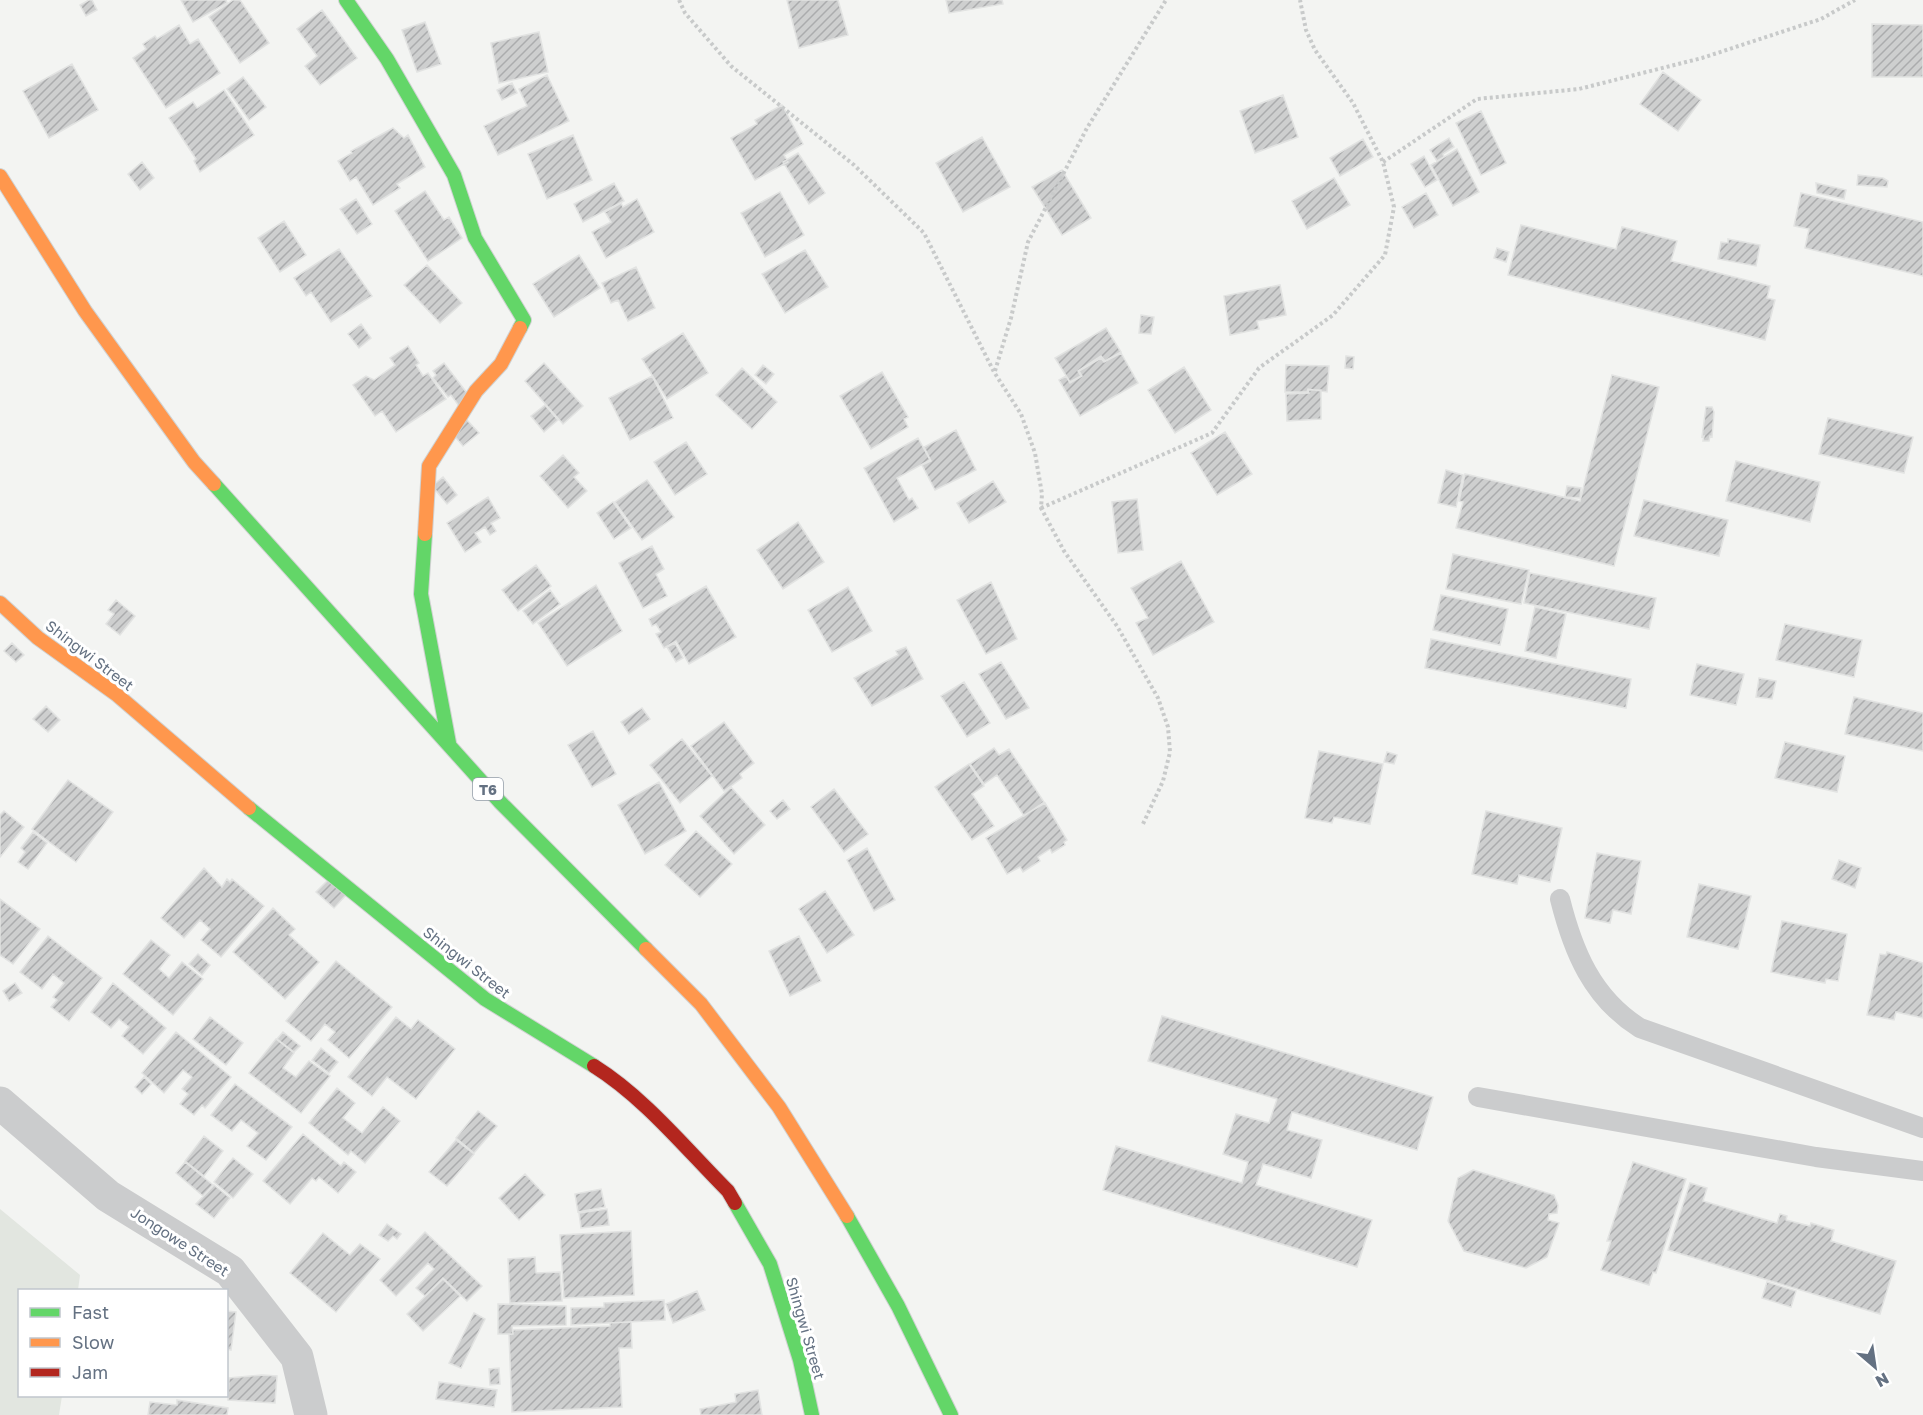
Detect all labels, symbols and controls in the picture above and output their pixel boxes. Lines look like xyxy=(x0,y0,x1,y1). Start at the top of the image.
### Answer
street label: Shingwi Street xyxy=(42,616,138,694)
road number: T6 xyxy=(473,778,503,800)
street label: Shingwi Street xyxy=(420,922,514,1002)
street label: Jongowe Street xyxy=(128,1203,232,1279)
street label: Shingwi Street xyxy=(783,1275,829,1381)
legend xyxy=(18,1289,228,1397)
text: Fast xyxy=(72,1301,109,1323)
text: Slow xyxy=(72,1331,115,1353)
north arrow xyxy=(1845,1337,1905,1397)
text: Jam xyxy=(72,1361,108,1383)
text: N xyxy=(1872,1368,1892,1392)

